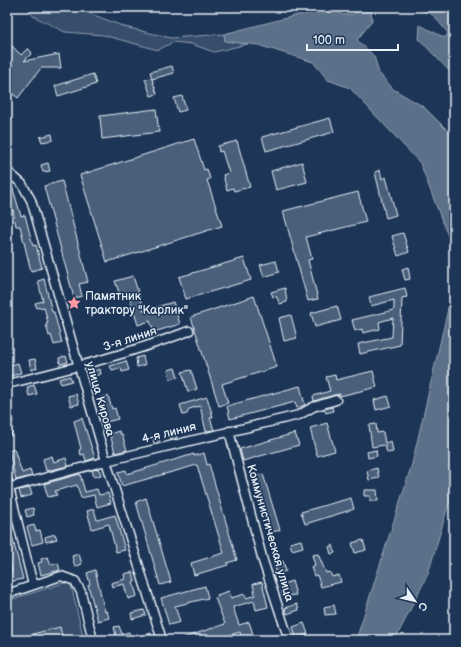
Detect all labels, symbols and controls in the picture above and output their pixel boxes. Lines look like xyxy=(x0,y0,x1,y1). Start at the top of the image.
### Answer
scale bar xyxy=(307,26,398,52)
text: 100 m xyxy=(313,33,345,48)
place label: Памятник трактору "Карлик" xyxy=(85,289,188,318)
place icon: Памятник трактору "Карлик" xyxy=(66,295,82,311)
street label: 3-я линия xyxy=(101,323,159,355)
street label: улица Кирова xyxy=(82,360,118,438)
street label: 4-я линия xyxy=(140,419,198,447)
street label: Коммунистическая улица xyxy=(243,463,297,603)
north arrow xyxy=(395,581,435,621)
text: С xyxy=(415,600,430,614)

